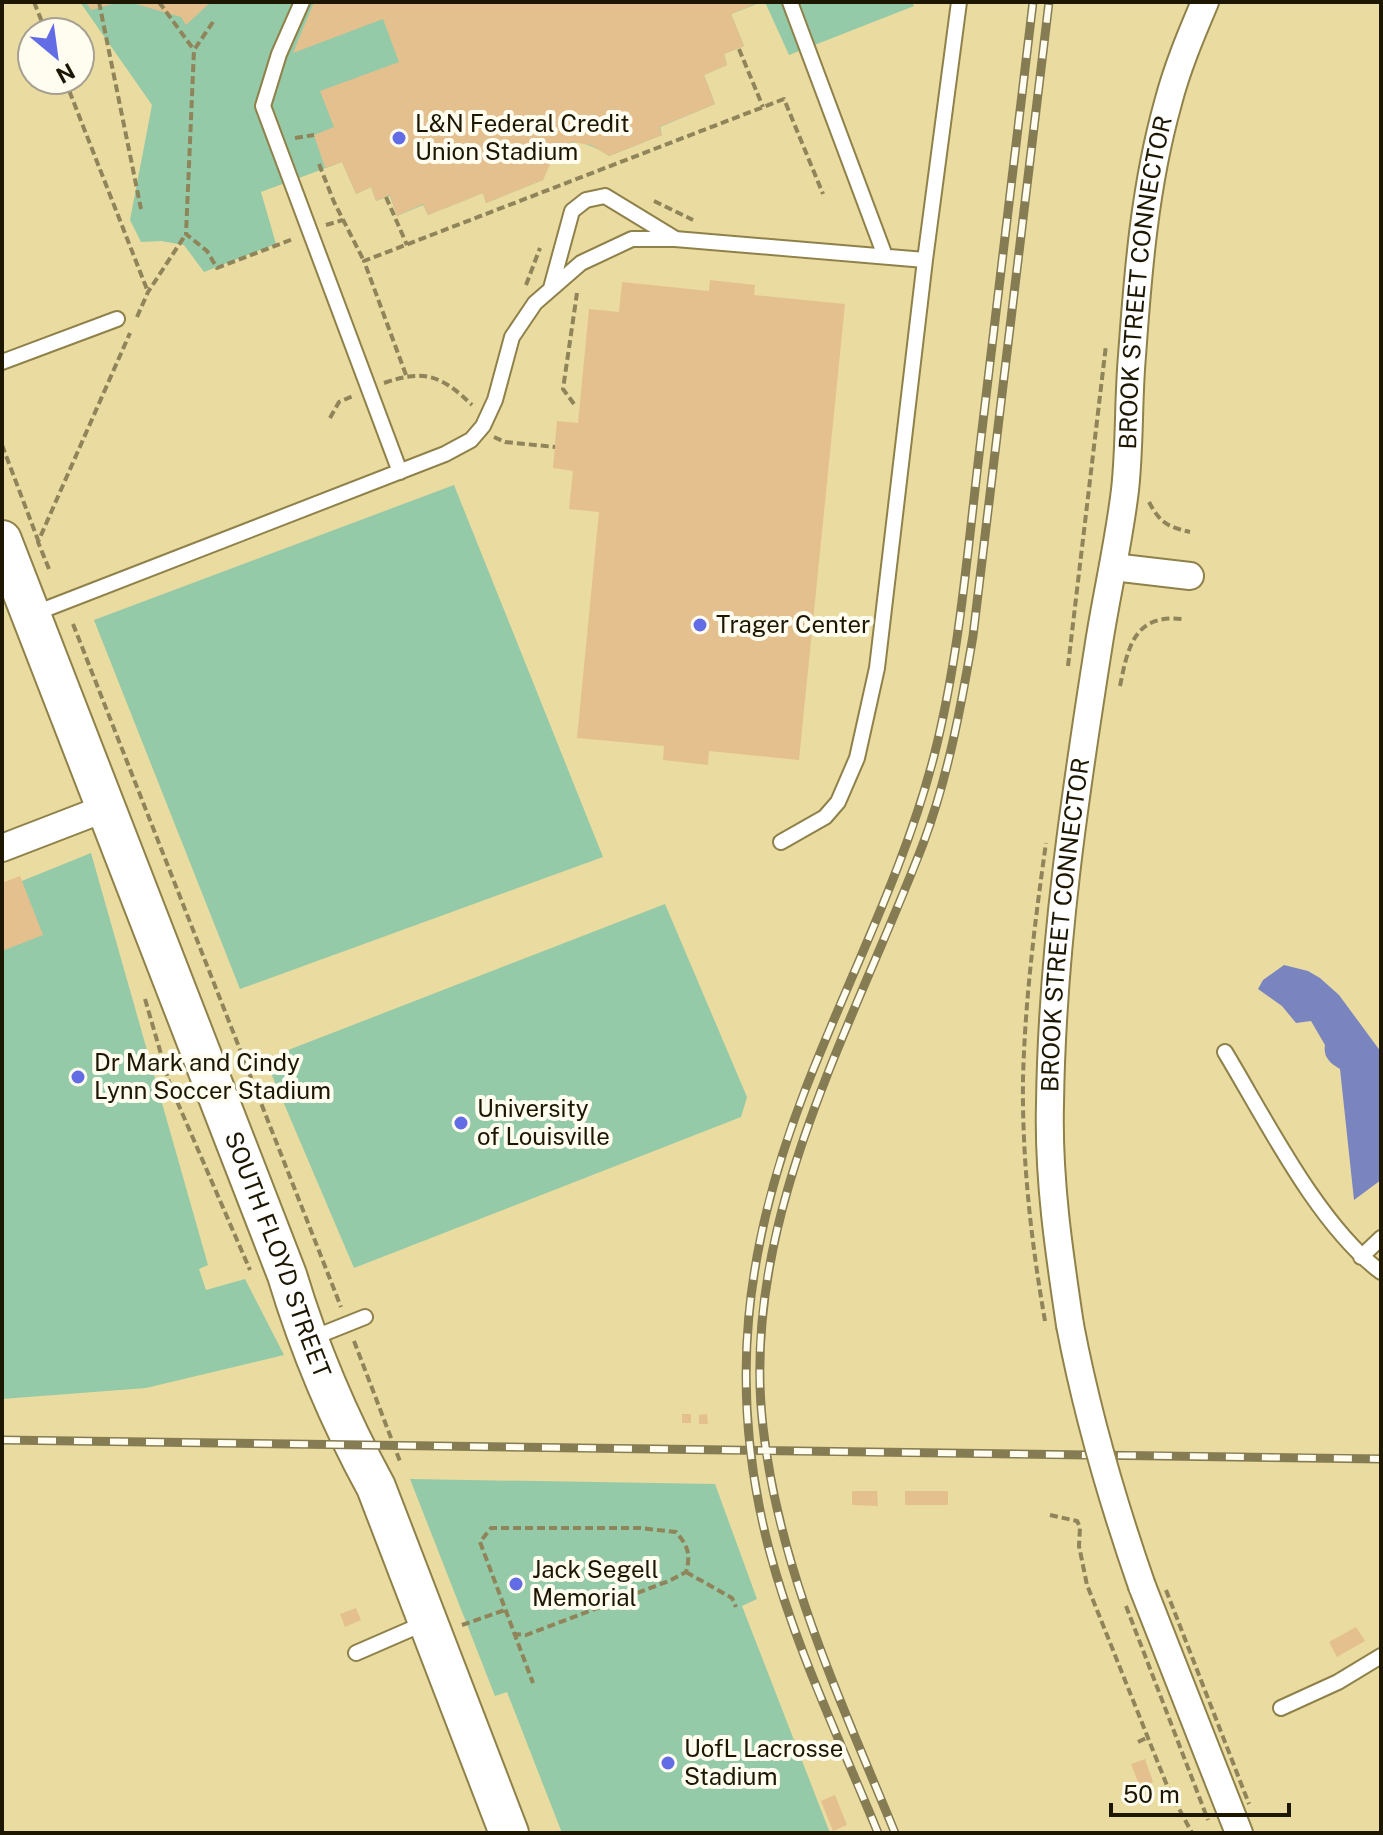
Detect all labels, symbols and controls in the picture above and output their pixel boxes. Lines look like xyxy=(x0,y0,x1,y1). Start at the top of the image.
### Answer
north arrow xyxy=(16,16,96,96)
text: N xyxy=(52,58,80,89)
place label: L&N Federal Credit Union Stadium xyxy=(415,109,630,165)
street label: BROOK STREET CONNECTOR xyxy=(1113,113,1177,450)
marker: L&N Federal Credit Union Stadium xyxy=(390,129,408,147)
place label: Trager Center xyxy=(716,610,870,638)
marker: Trager Center xyxy=(691,616,709,634)
street label: BROOK STREET CONNECTOR xyxy=(1035,756,1094,1092)
place label: Dr Mark and Cindy Lynn Soccer Stadium xyxy=(94,1048,331,1104)
marker: Dr Mark and Cindy Lynn Soccer Stadium xyxy=(69,1068,87,1086)
place label: University of Louisville xyxy=(477,1094,610,1150)
marker: University of Louisville xyxy=(452,1114,470,1132)
street label: SOUTH FLOYD STREET xyxy=(220,1127,337,1382)
place label: Jack Segell Memorial xyxy=(532,1555,659,1611)
marker: Jack Segell Memorial xyxy=(507,1575,525,1593)
place label: UofL Lacrosse Stadium xyxy=(684,1734,843,1790)
marker: UofL Lacrosse Stadium xyxy=(659,1754,677,1772)
scale bar xyxy=(1111,1767,1289,1817)
text: 50 m xyxy=(1123,1780,1180,1808)

